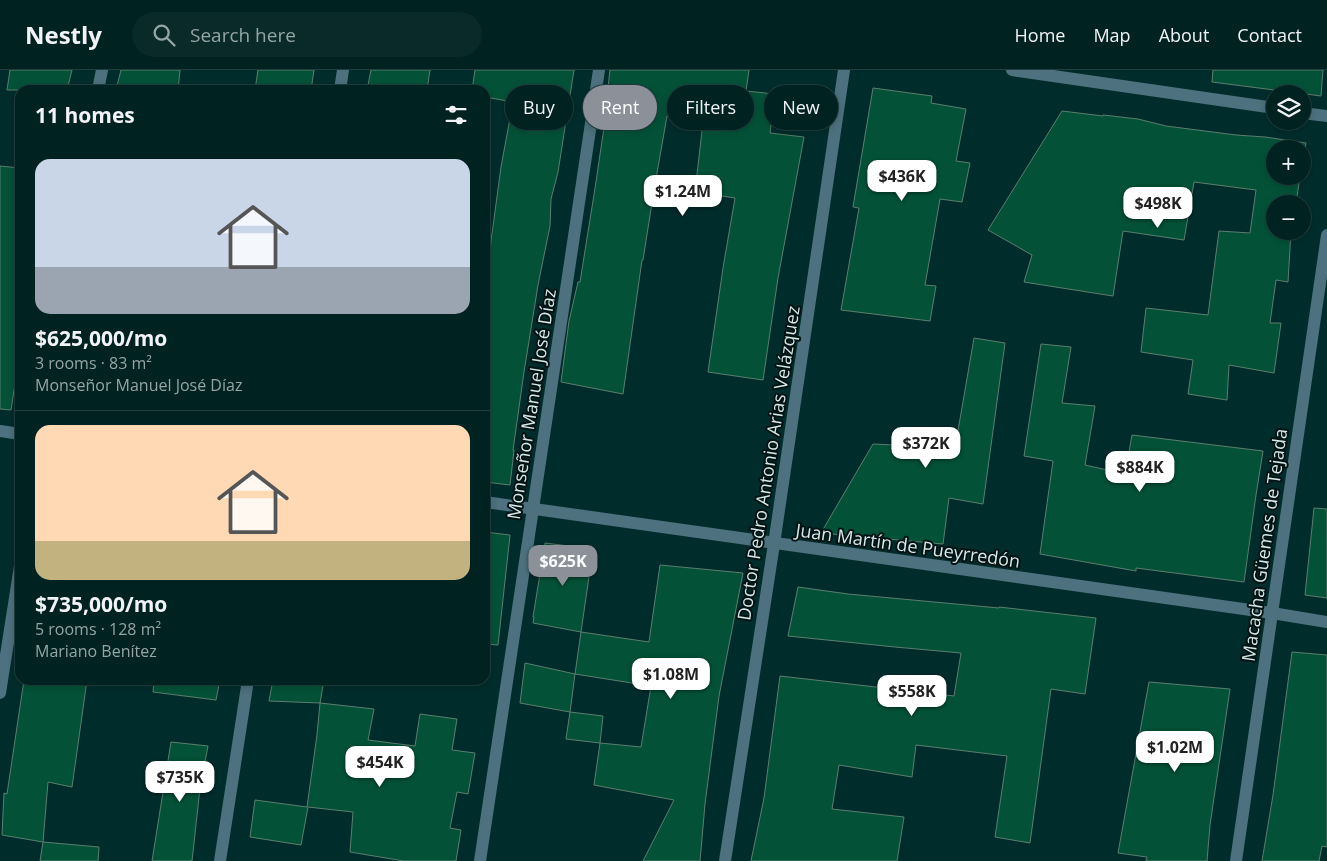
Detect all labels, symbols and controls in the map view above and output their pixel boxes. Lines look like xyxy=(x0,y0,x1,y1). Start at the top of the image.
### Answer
search box xyxy=(132,12,482,57)
text: Nestly xyxy=(25,18,102,51)
icon: search xyxy=(150,21,178,49)
text: Search here xyxy=(190,22,296,48)
text: Home xyxy=(1015,23,1065,47)
text: Map xyxy=(1093,23,1131,47)
text: About xyxy=(1159,23,1209,47)
text: Contact xyxy=(1237,23,1302,47)
chip: Buy xyxy=(505,85,573,130)
chip: Rent xyxy=(583,85,657,130)
chip: Filters xyxy=(667,85,754,130)
chip: New xyxy=(764,85,838,130)
map controls xyxy=(1266,85,1311,240)
button: layers xyxy=(1266,85,1311,130)
text: 11 homes xyxy=(35,101,135,129)
icon: filters xyxy=(442,101,470,129)
button: + xyxy=(1266,140,1311,185)
pin: $436K xyxy=(867,160,937,202)
text: $436K xyxy=(878,165,926,187)
pin: $1.24M xyxy=(642,174,724,217)
text: $1.24M xyxy=(655,180,711,202)
pin: $498K xyxy=(1123,186,1193,229)
icon: home xyxy=(208,192,298,282)
text: $498K xyxy=(1134,192,1182,214)
button: − xyxy=(1266,195,1311,240)
street label: Monseñor Manuel José Díaz xyxy=(501,287,561,521)
street label: Doctor Pedro Antonio Arias Velázquez xyxy=(731,304,805,622)
text: $625,000/mo xyxy=(35,324,167,352)
text: 3 rooms · 83 m² xyxy=(35,352,152,374)
text: Monseñor Manuel José Díaz xyxy=(35,374,242,396)
pin: $372K xyxy=(891,426,961,469)
street label: Macacha Güemes de Tejada xyxy=(1236,427,1292,663)
text: $372K xyxy=(902,432,950,454)
pin: $884K xyxy=(1105,450,1175,493)
text: $884K xyxy=(1116,456,1164,478)
icon: home xyxy=(208,457,298,547)
street label: Juan Martín de Pueyrredón xyxy=(792,517,1022,573)
pin: $625K xyxy=(528,544,598,587)
text: $625K xyxy=(539,550,587,572)
text: $735,000/mo xyxy=(35,590,167,618)
text: 5 rooms · 128 m² xyxy=(35,618,161,640)
text: Mariano Benítez xyxy=(35,640,157,662)
pin: $1.08M xyxy=(630,658,712,700)
text: $1.08M xyxy=(643,663,699,685)
pin: $558K xyxy=(877,674,947,717)
text: $558K xyxy=(888,680,936,702)
pin: $1.02M xyxy=(1134,730,1216,773)
text: $1.02M xyxy=(1147,736,1203,758)
pin: $454K xyxy=(345,746,415,788)
text: $454K xyxy=(356,751,404,773)
pin: $735K xyxy=(145,760,215,803)
text: $735K xyxy=(156,766,204,788)

